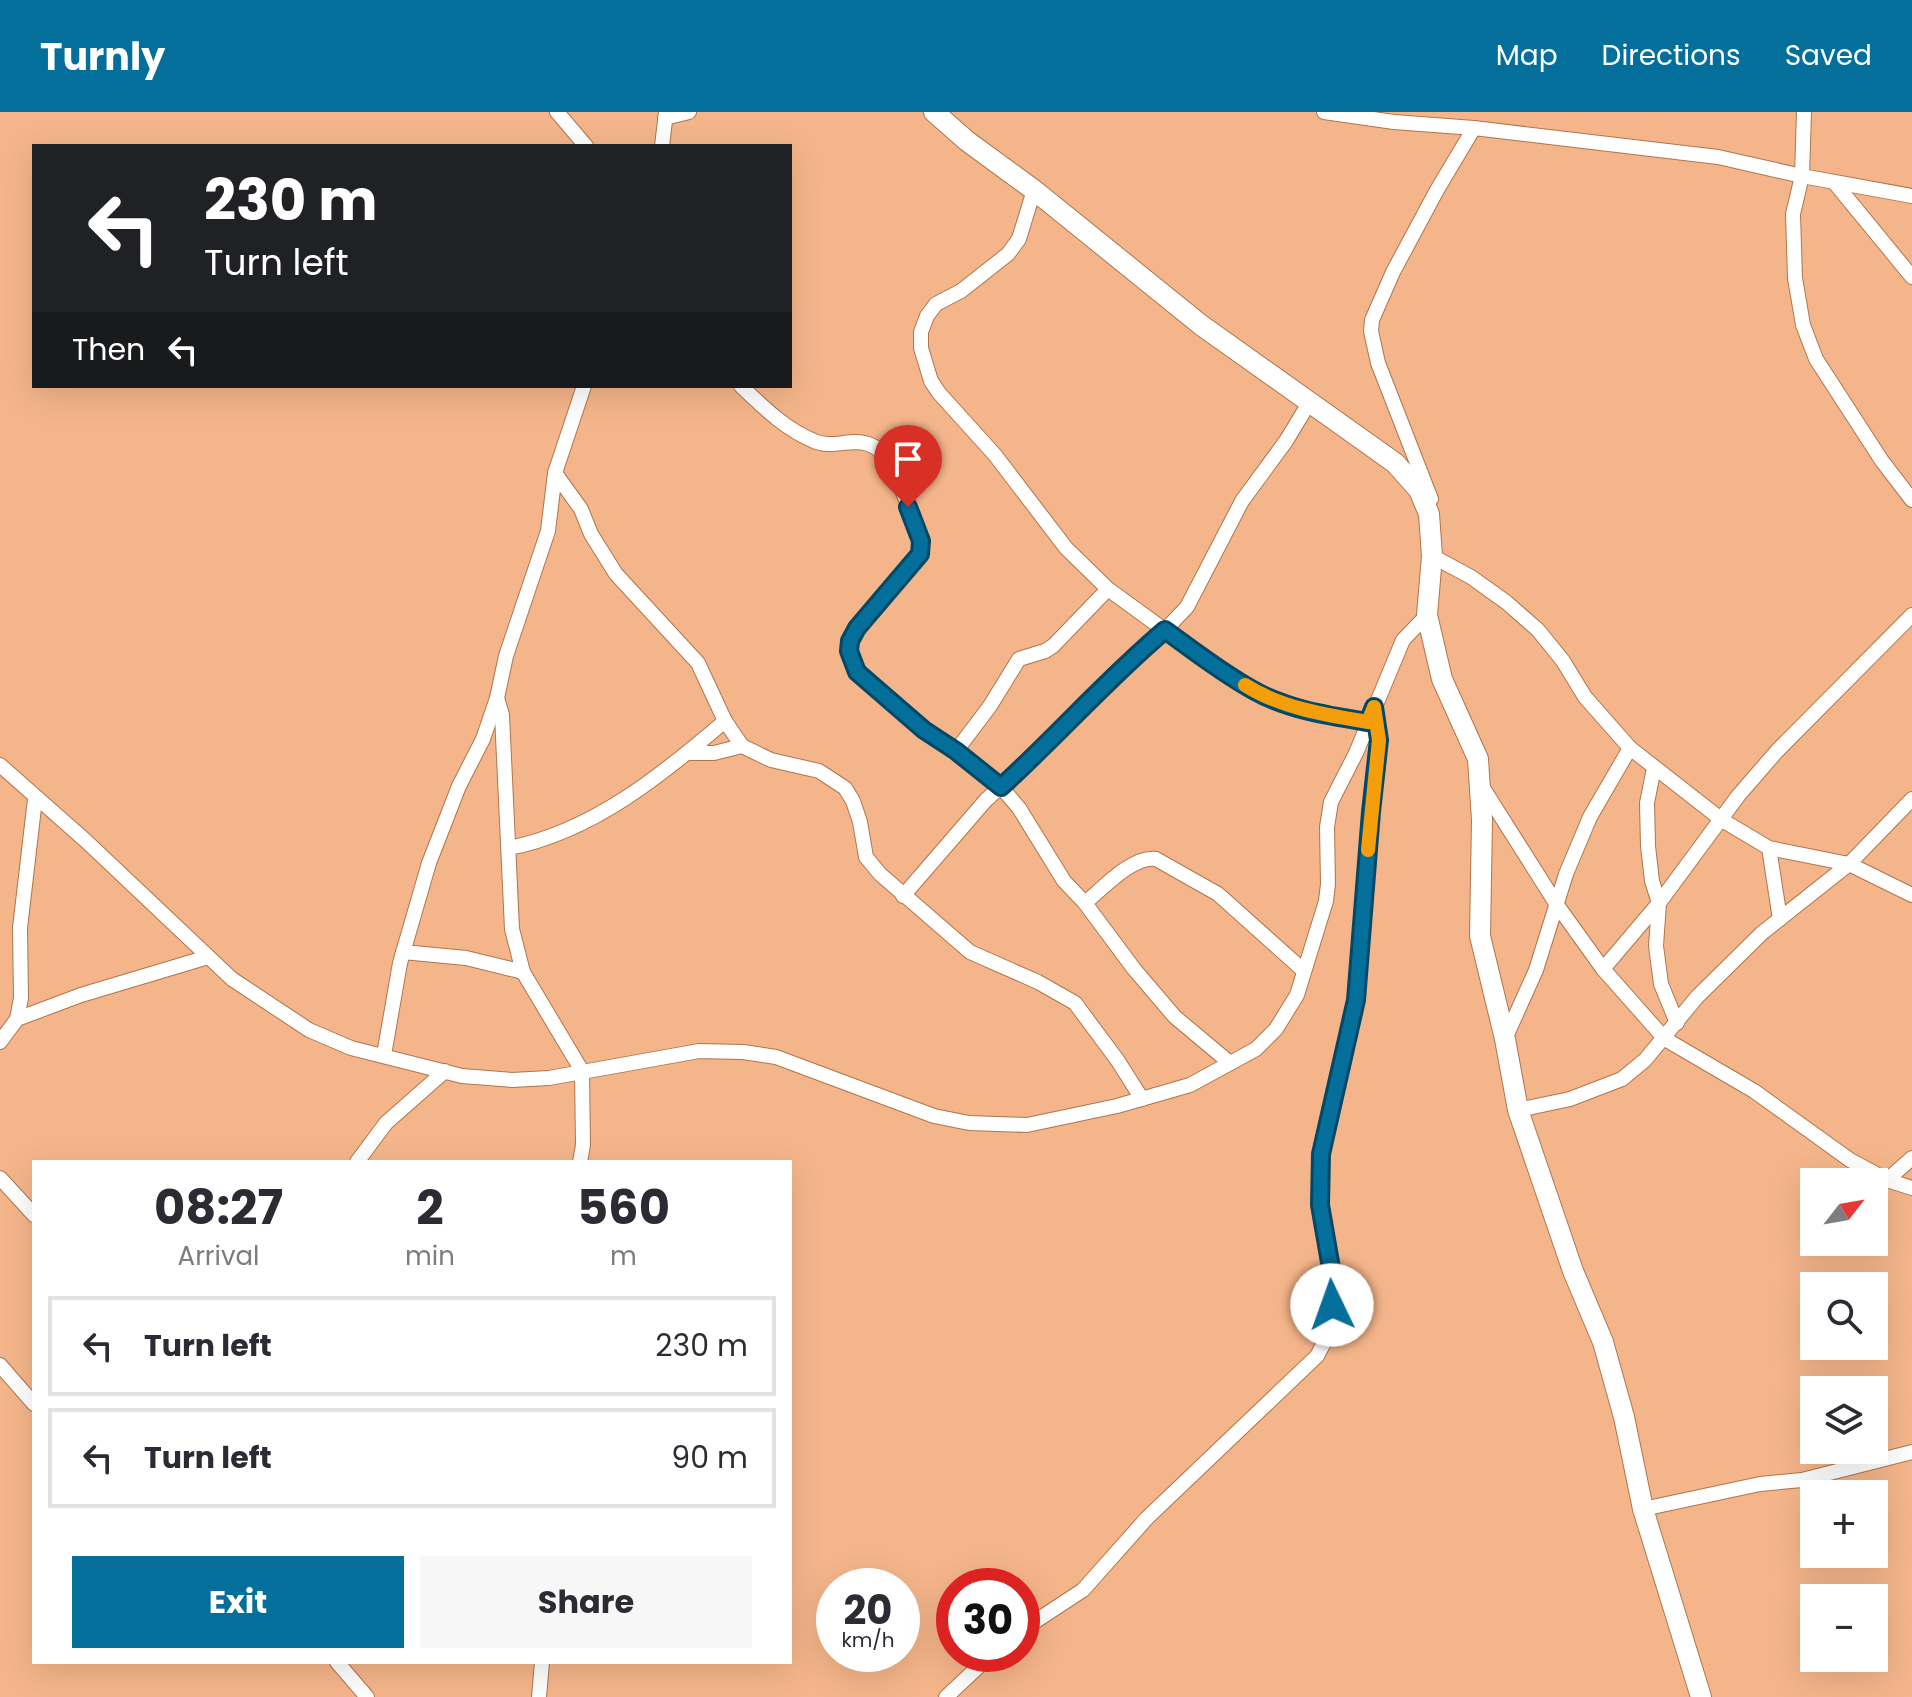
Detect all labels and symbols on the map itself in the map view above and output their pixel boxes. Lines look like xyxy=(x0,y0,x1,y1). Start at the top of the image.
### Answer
pin xyxy=(874,425,942,507)
north arrow xyxy=(1800,1168,1888,1256)
position arrow xyxy=(1290,1263,1374,1347)
speed limit sign: 30 xyxy=(936,1568,1040,1672)

